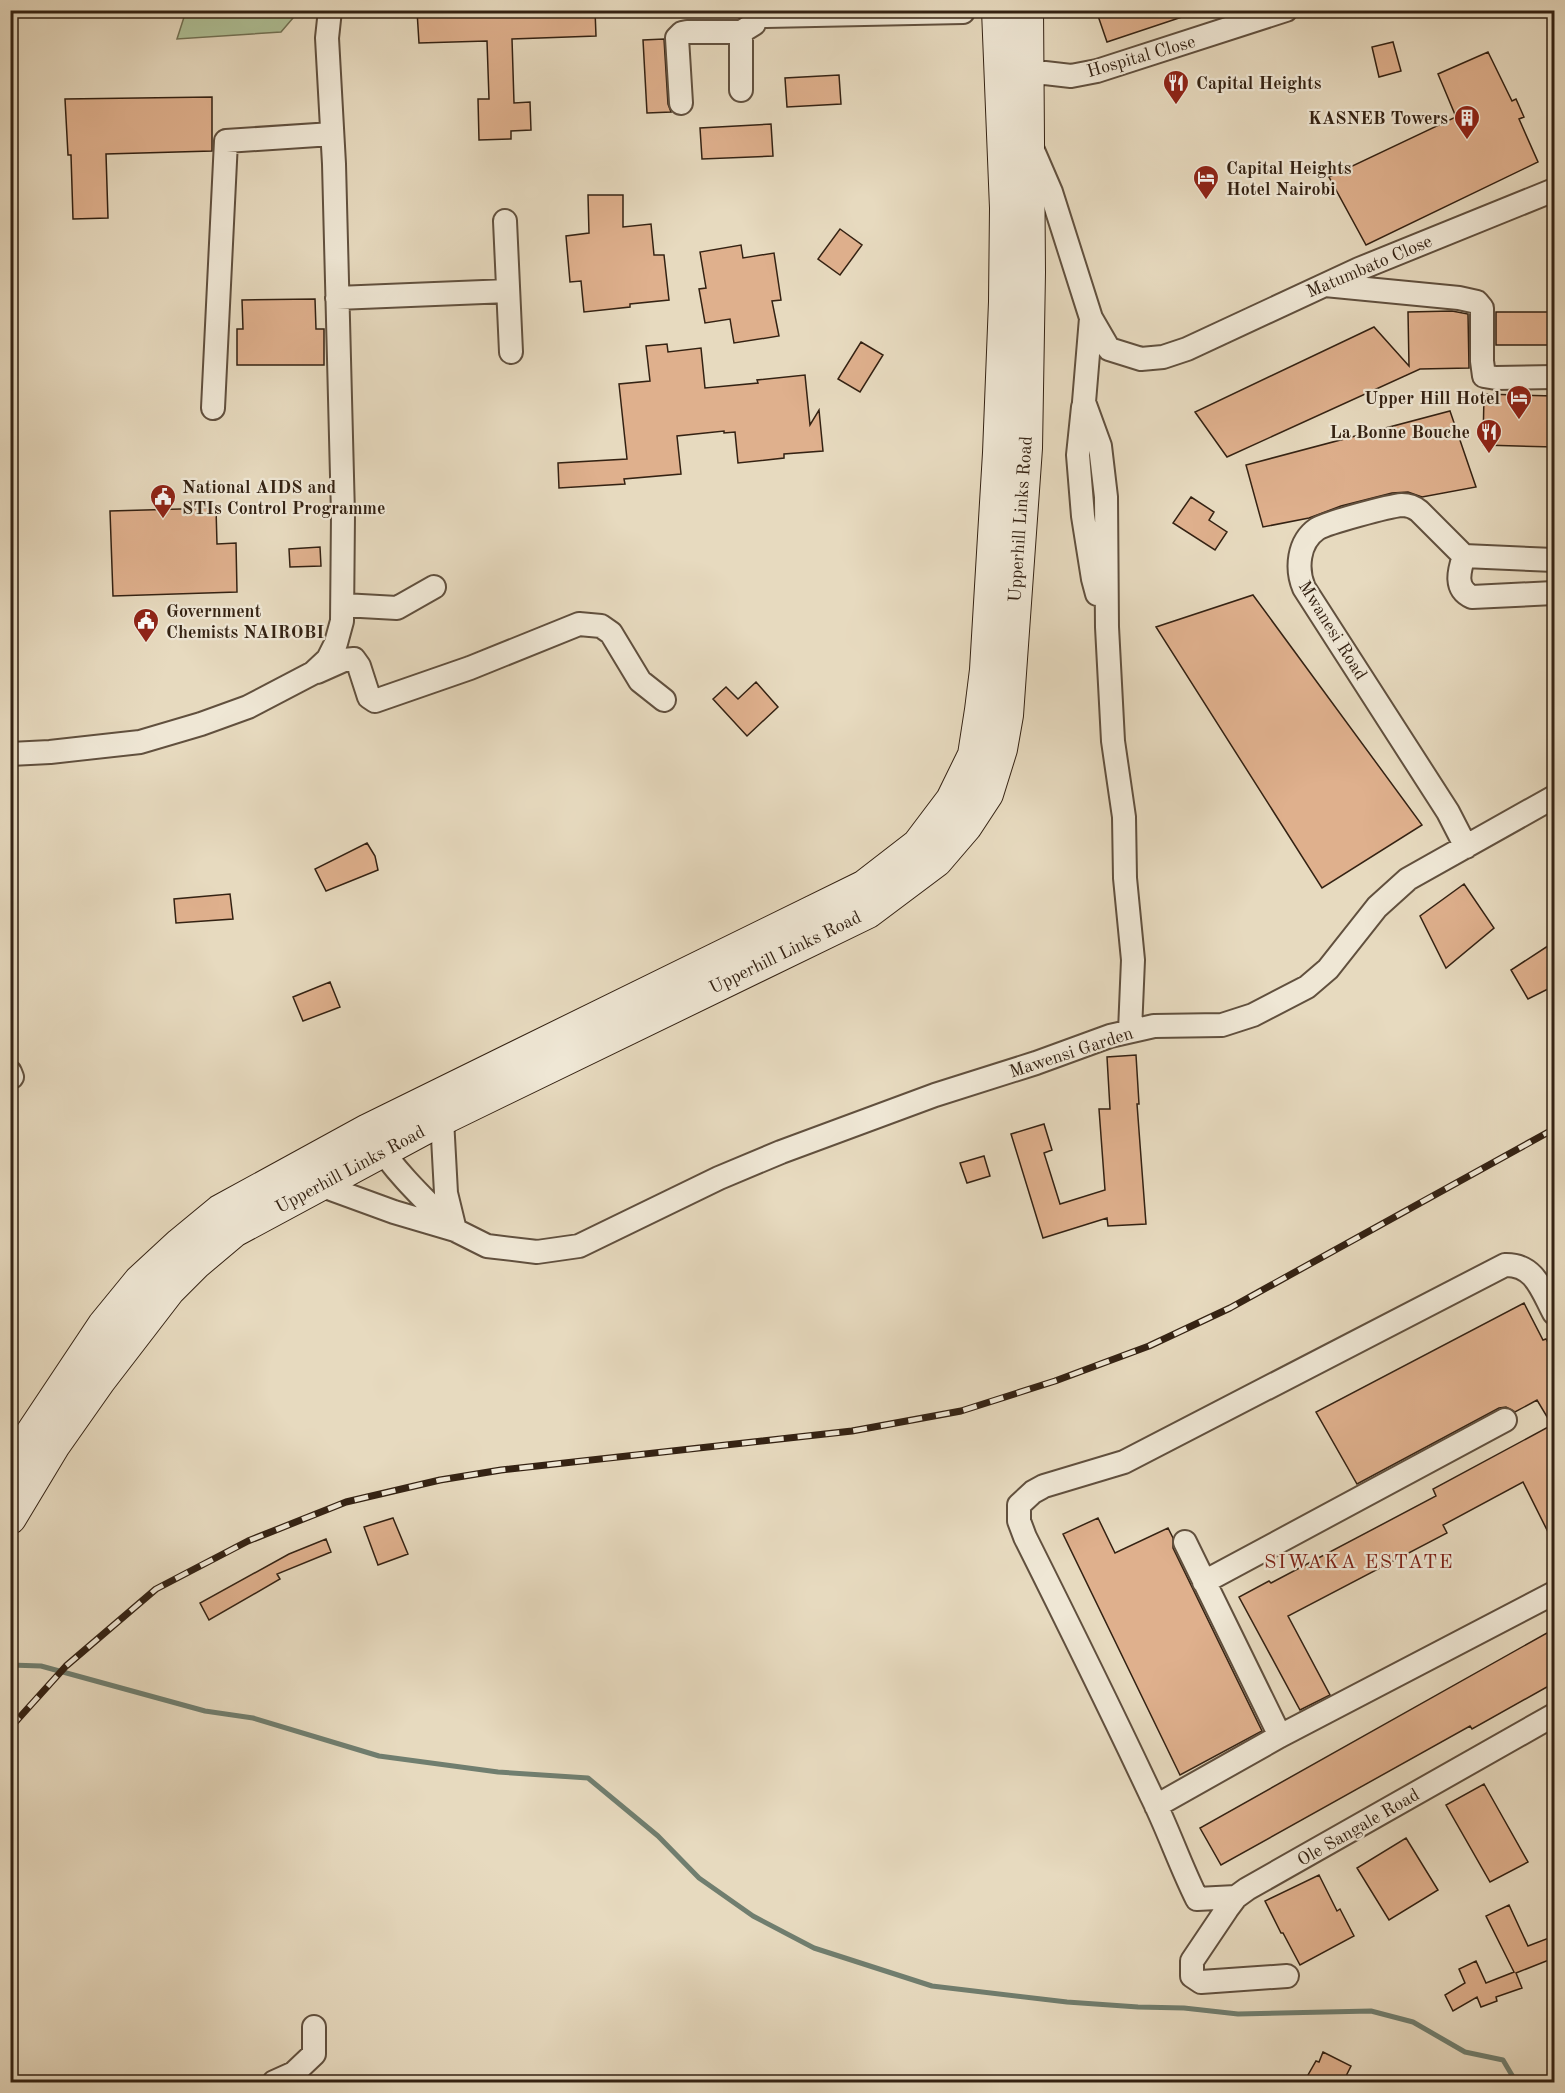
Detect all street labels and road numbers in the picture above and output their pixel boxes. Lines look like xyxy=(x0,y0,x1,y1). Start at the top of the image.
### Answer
street label: Hospital Close xyxy=(1085,33,1198,81)
street label: Matumbato Close xyxy=(1304,232,1435,301)
street label: Upperhill Links Road xyxy=(1006,435,1036,603)
street label: Mwanesi Road xyxy=(1295,578,1370,683)
street label: Upperhill Links Road xyxy=(707,908,864,998)
street label: Mawensi Garden xyxy=(1007,1024,1136,1081)
street label: Upperhill Links Road xyxy=(273,1123,428,1217)
street label: Ole Sangale Road xyxy=(1294,1786,1423,1870)

